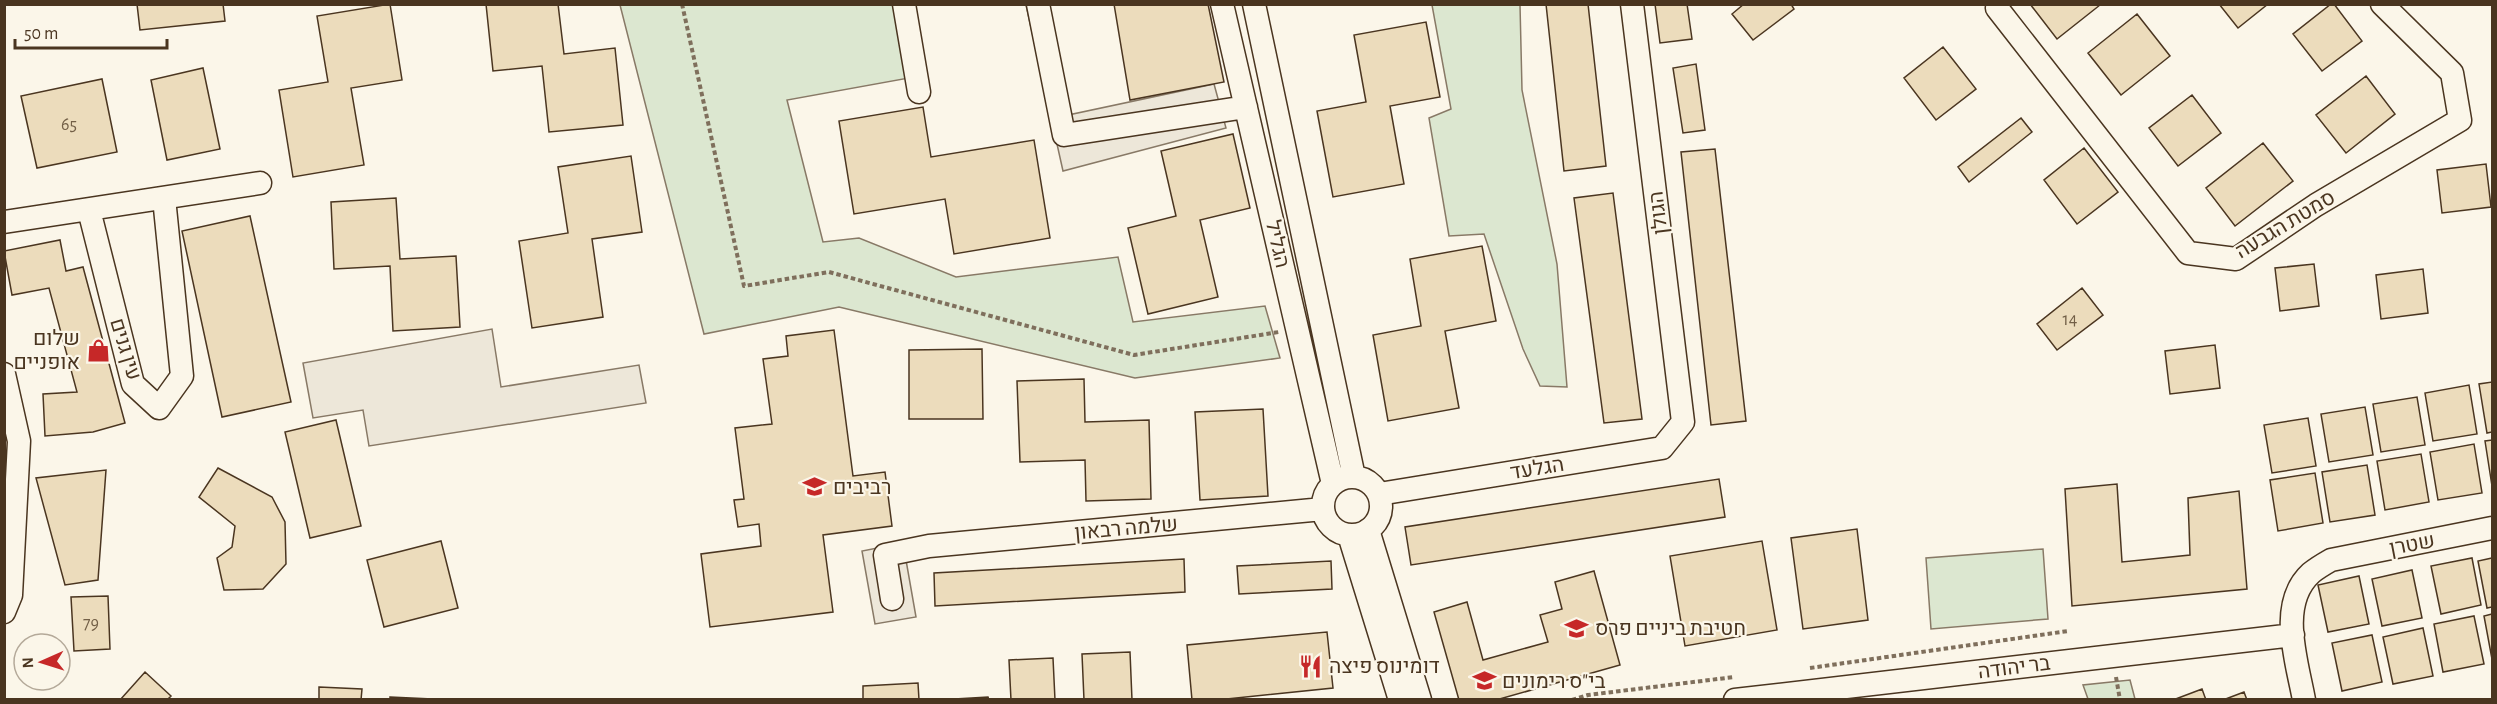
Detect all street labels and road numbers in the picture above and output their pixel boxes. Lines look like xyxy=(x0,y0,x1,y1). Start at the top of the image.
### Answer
street label: סמטת הגבעה xyxy=(2232,187,2339,262)
street label: הגולן xyxy=(1645,190,1672,236)
street label: הגליל xyxy=(1262,218,1293,270)
street label: עין גנים xyxy=(106,316,145,383)
street label: הגלעד xyxy=(1509,454,1566,483)
street label: שלמה רבאון xyxy=(1073,514,1179,543)
street label: שטרן xyxy=(2388,530,2437,559)
street label: בר יהודה xyxy=(1977,653,2052,682)

